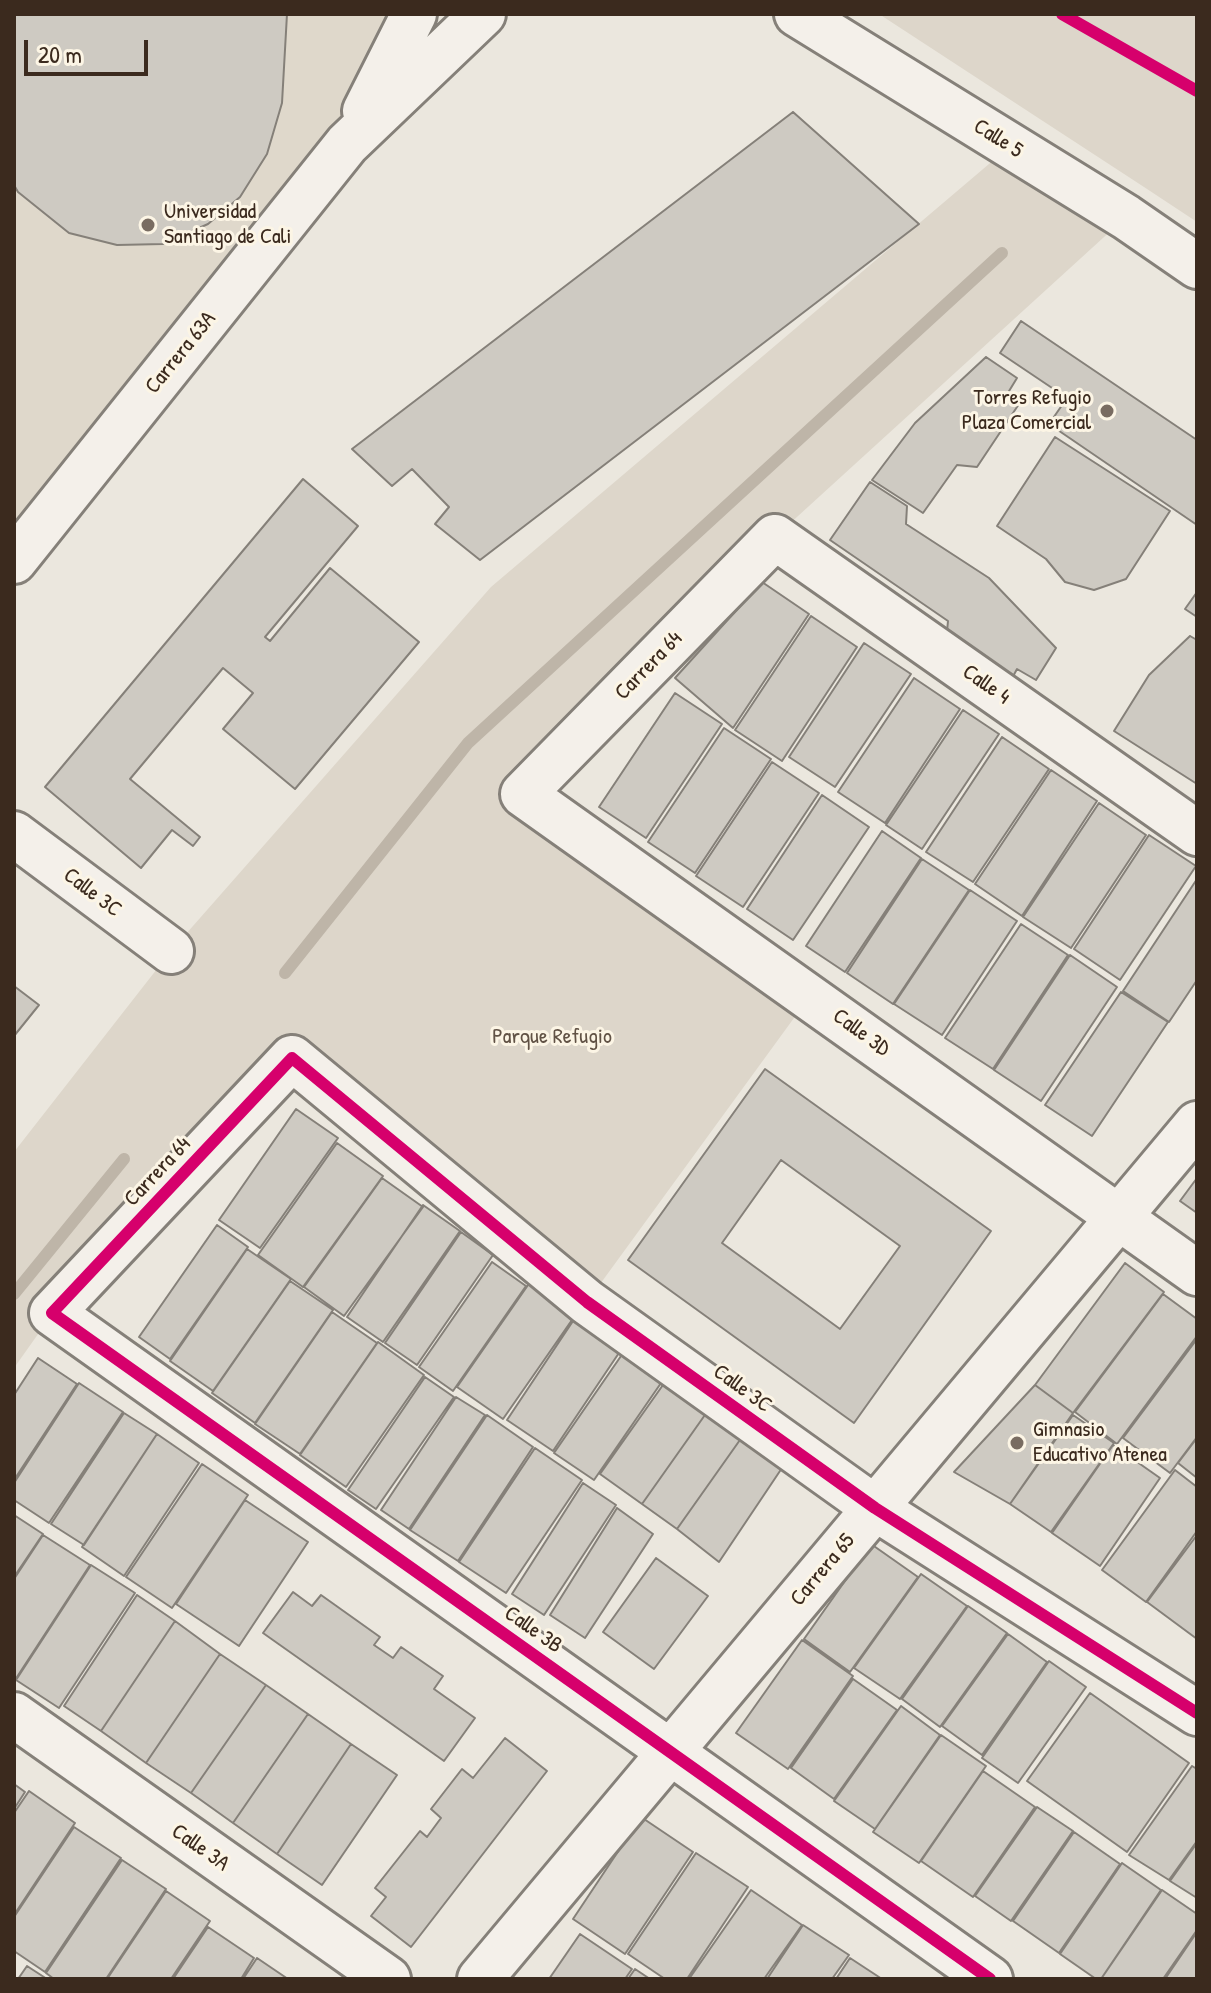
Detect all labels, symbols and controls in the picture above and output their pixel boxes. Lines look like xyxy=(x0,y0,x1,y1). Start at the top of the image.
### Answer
scale bar xyxy=(28,24,152,74)
text: 20 m xyxy=(38,38,82,70)
street label: Calle 5 xyxy=(968,114,1028,164)
place label: Universidad Santiago de Cali xyxy=(164,199,291,250)
marker: Universidad Santiago de Cali xyxy=(139,216,157,234)
street label: Carrera 63A xyxy=(140,307,222,399)
place label: Torres Refugio Plaza Comercial xyxy=(962,385,1091,436)
marker: Torres Refugio Plaza Comercial xyxy=(1098,402,1116,420)
street label: Carrera 64 xyxy=(610,626,688,706)
street label: Calle 4 xyxy=(957,659,1015,711)
street label: Calle 3C xyxy=(58,863,126,923)
street label: Calle 3D xyxy=(827,1003,895,1063)
park label: Parque Refugio xyxy=(492,1024,612,1050)
street label: Carrera 64 xyxy=(119,1132,197,1212)
street label: Calle 3C xyxy=(708,1359,776,1419)
place label: Gimnasio Educativo Atenea xyxy=(1033,1417,1167,1468)
marker: Gimnasio Educativo Atenea xyxy=(1008,1434,1026,1452)
street label: Carrera 65 xyxy=(785,1528,861,1612)
street label: Calle 3B xyxy=(499,1601,567,1659)
street label: Calle 3A xyxy=(166,1819,234,1877)

